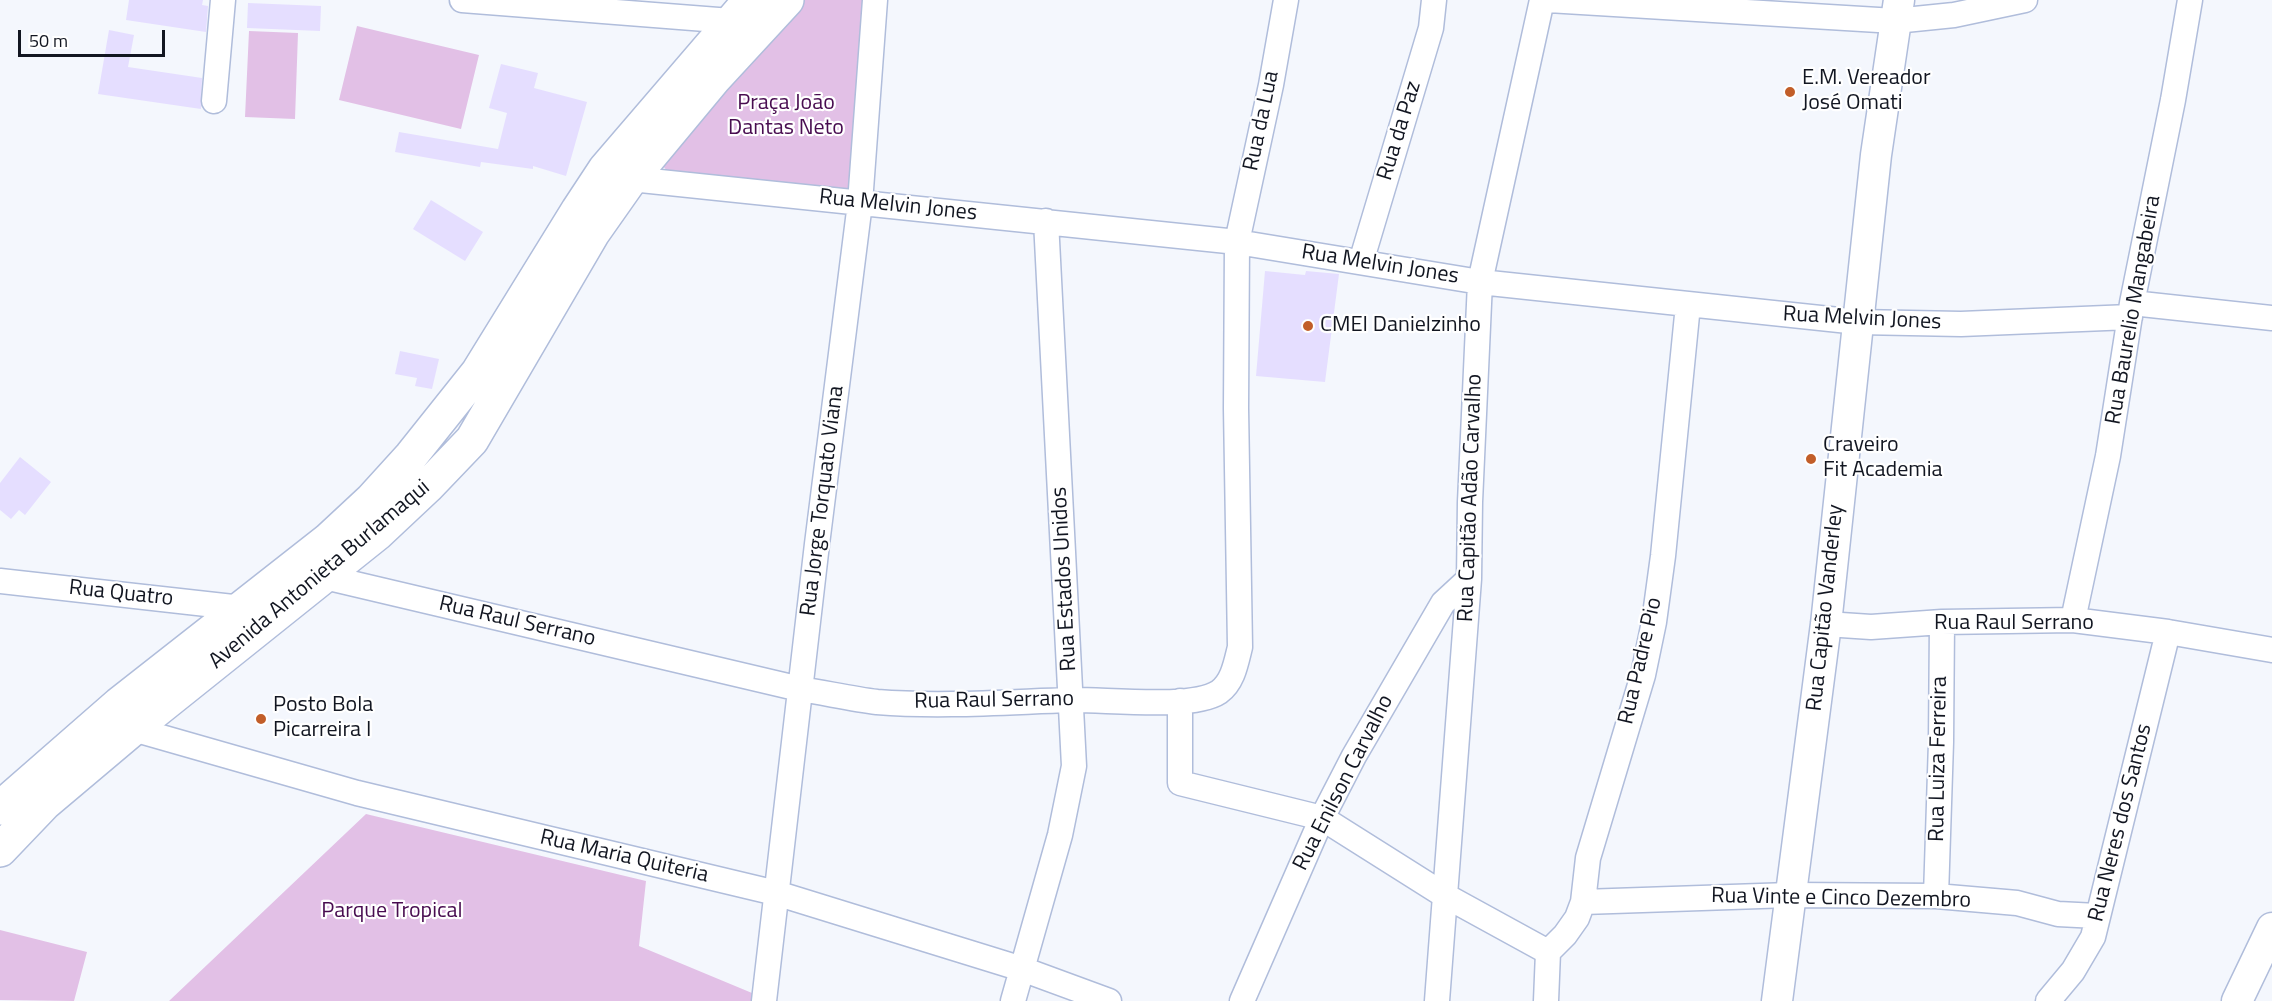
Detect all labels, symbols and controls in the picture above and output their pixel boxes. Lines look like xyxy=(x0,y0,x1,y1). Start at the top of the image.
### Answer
scale bar xyxy=(21,18,168,56)
text: 50 m xyxy=(29,27,68,54)
place label: E.M. Vereador José Omati xyxy=(1802,66,1931,118)
street label: Rua da Lua xyxy=(1239,69,1285,173)
street label: Rua da Paz xyxy=(1372,78,1428,184)
marker: E.M. Vereador José Omati xyxy=(1783,85,1797,99)
park label: Praça João Dantas Neto xyxy=(728,91,844,142)
street label: Rua Melvin Jones xyxy=(818,185,978,227)
street label: Rua Baurelio Mangabeira xyxy=(2101,194,2167,426)
street label: Rua Melvin Jones xyxy=(1300,240,1460,290)
street label: Rua Melvin Jones xyxy=(1782,302,1942,336)
place label: CMEI Danielzinho xyxy=(1320,313,1481,339)
marker: CMEI Danielzinho xyxy=(1301,319,1315,333)
street label: Rua Capitão Adão Carvalho xyxy=(1453,373,1489,623)
street label: Rua Jorge Torquato Viana xyxy=(796,384,850,618)
place label: Craveiro Fit Academia xyxy=(1823,433,1943,484)
marker: Craveiro Fit Academia xyxy=(1804,452,1818,466)
street label: Avenida Antonieta Burlamaqui xyxy=(204,475,436,675)
street label: Rua Estados Unidos xyxy=(1047,486,1083,672)
street label: Rua Capitão Vanderley xyxy=(1802,503,1850,713)
street label: Rua Quatro xyxy=(67,575,175,613)
street label: Rua Raul Serrano xyxy=(436,591,598,653)
street label: Rua Padre Pio xyxy=(1614,595,1668,727)
street label: Rua Raul Serrano xyxy=(1934,611,2094,637)
street label: Rua Luiza Ferreira xyxy=(1924,676,1954,842)
street label: Rua Raul Serrano xyxy=(914,686,1074,716)
street label: Rua Enilson Carvalho xyxy=(1288,691,1400,875)
place label: Posto Bola Picarreira I xyxy=(273,693,373,744)
marker: Posto Bola Picarreira I xyxy=(254,712,268,726)
street label: Rua Neres dos Santos xyxy=(2084,721,2158,925)
street label: Rua Maria Quiteria xyxy=(537,825,711,889)
street label: Rua Vinte e Cinco Dezembro xyxy=(1711,884,1971,914)
park label: Parque Tropical xyxy=(321,899,463,925)

